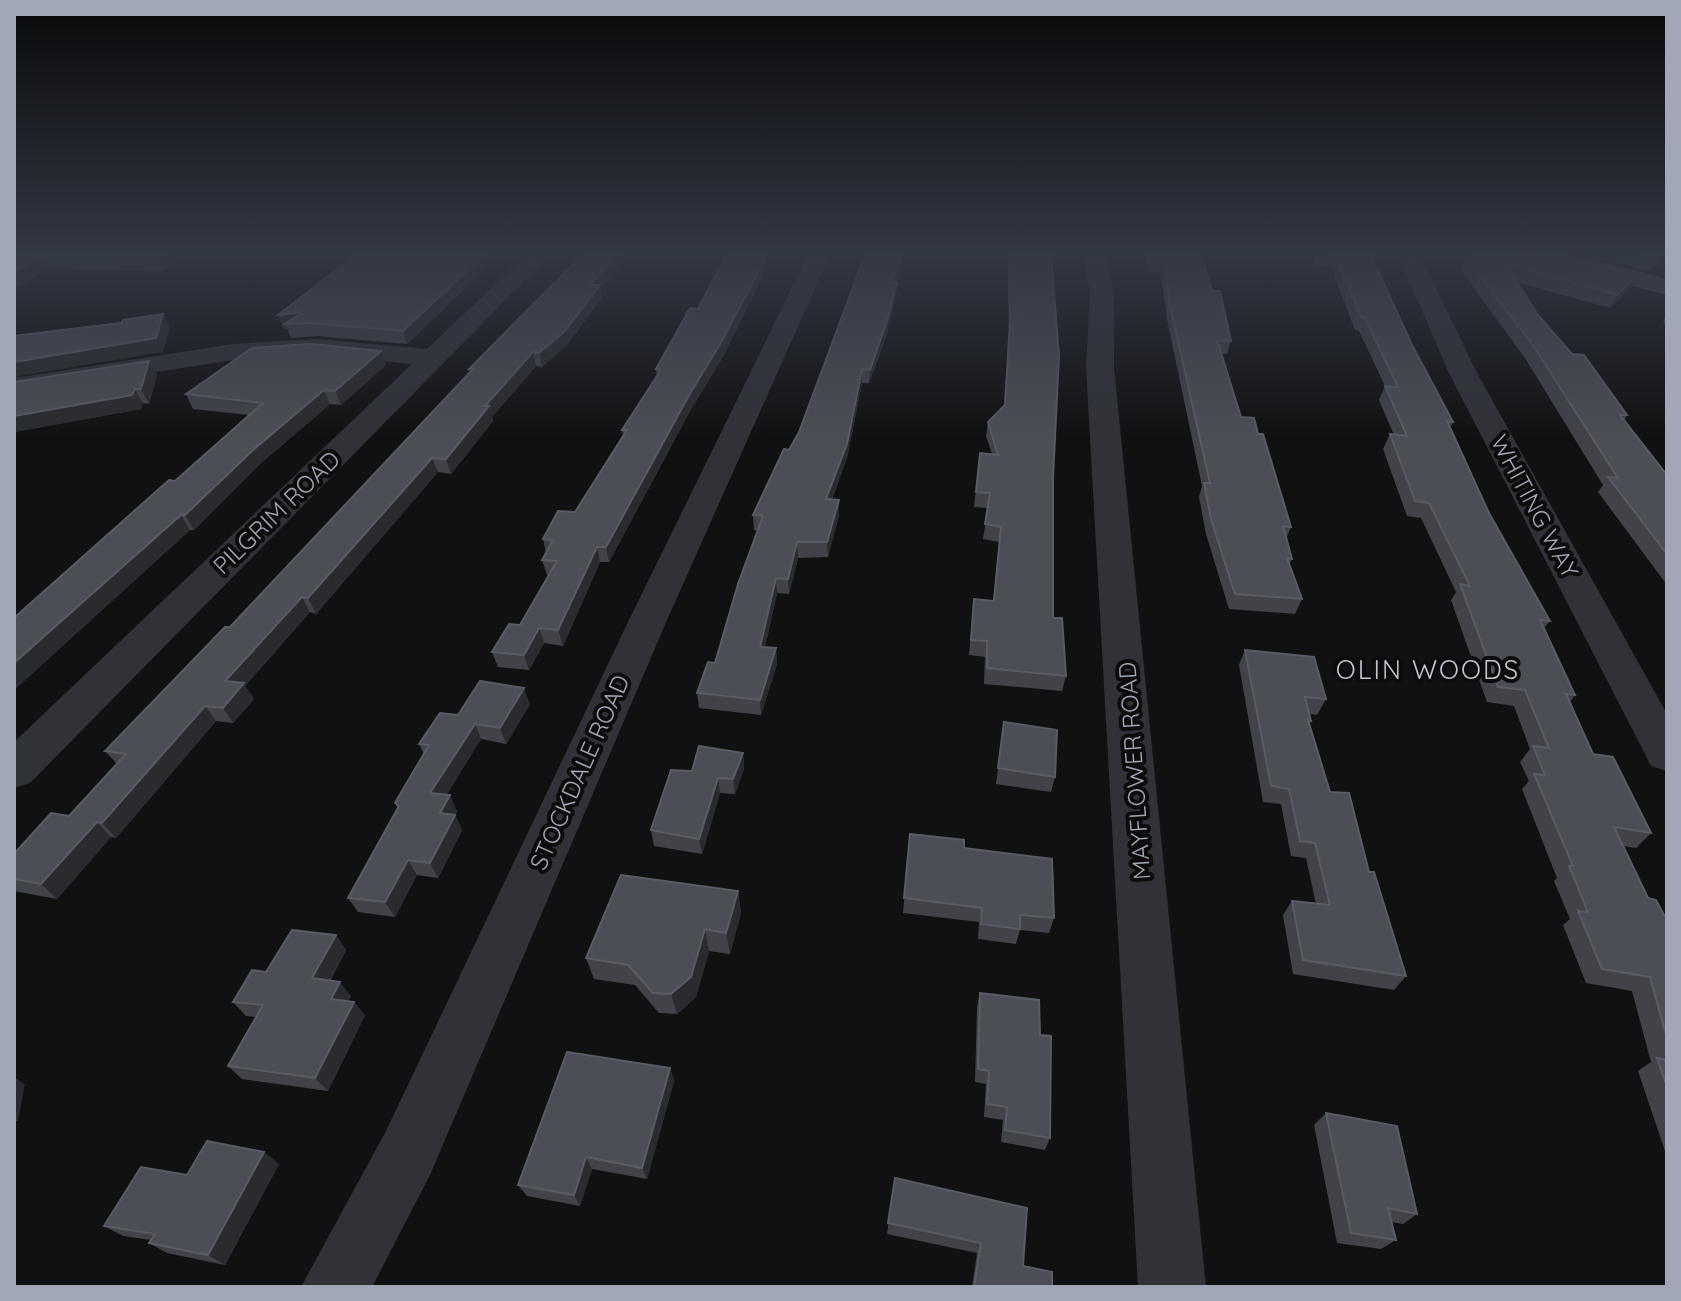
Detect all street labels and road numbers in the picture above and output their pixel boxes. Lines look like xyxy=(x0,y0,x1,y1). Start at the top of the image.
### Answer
street label: WHITING WAY xyxy=(1485,429,1585,583)
street label: PILGRIM ROAD xyxy=(206,444,346,580)
street label: MAYFLOWER ROAD xyxy=(1111,661,1157,881)
street label: STOCKDALE ROAD xyxy=(523,670,635,874)

